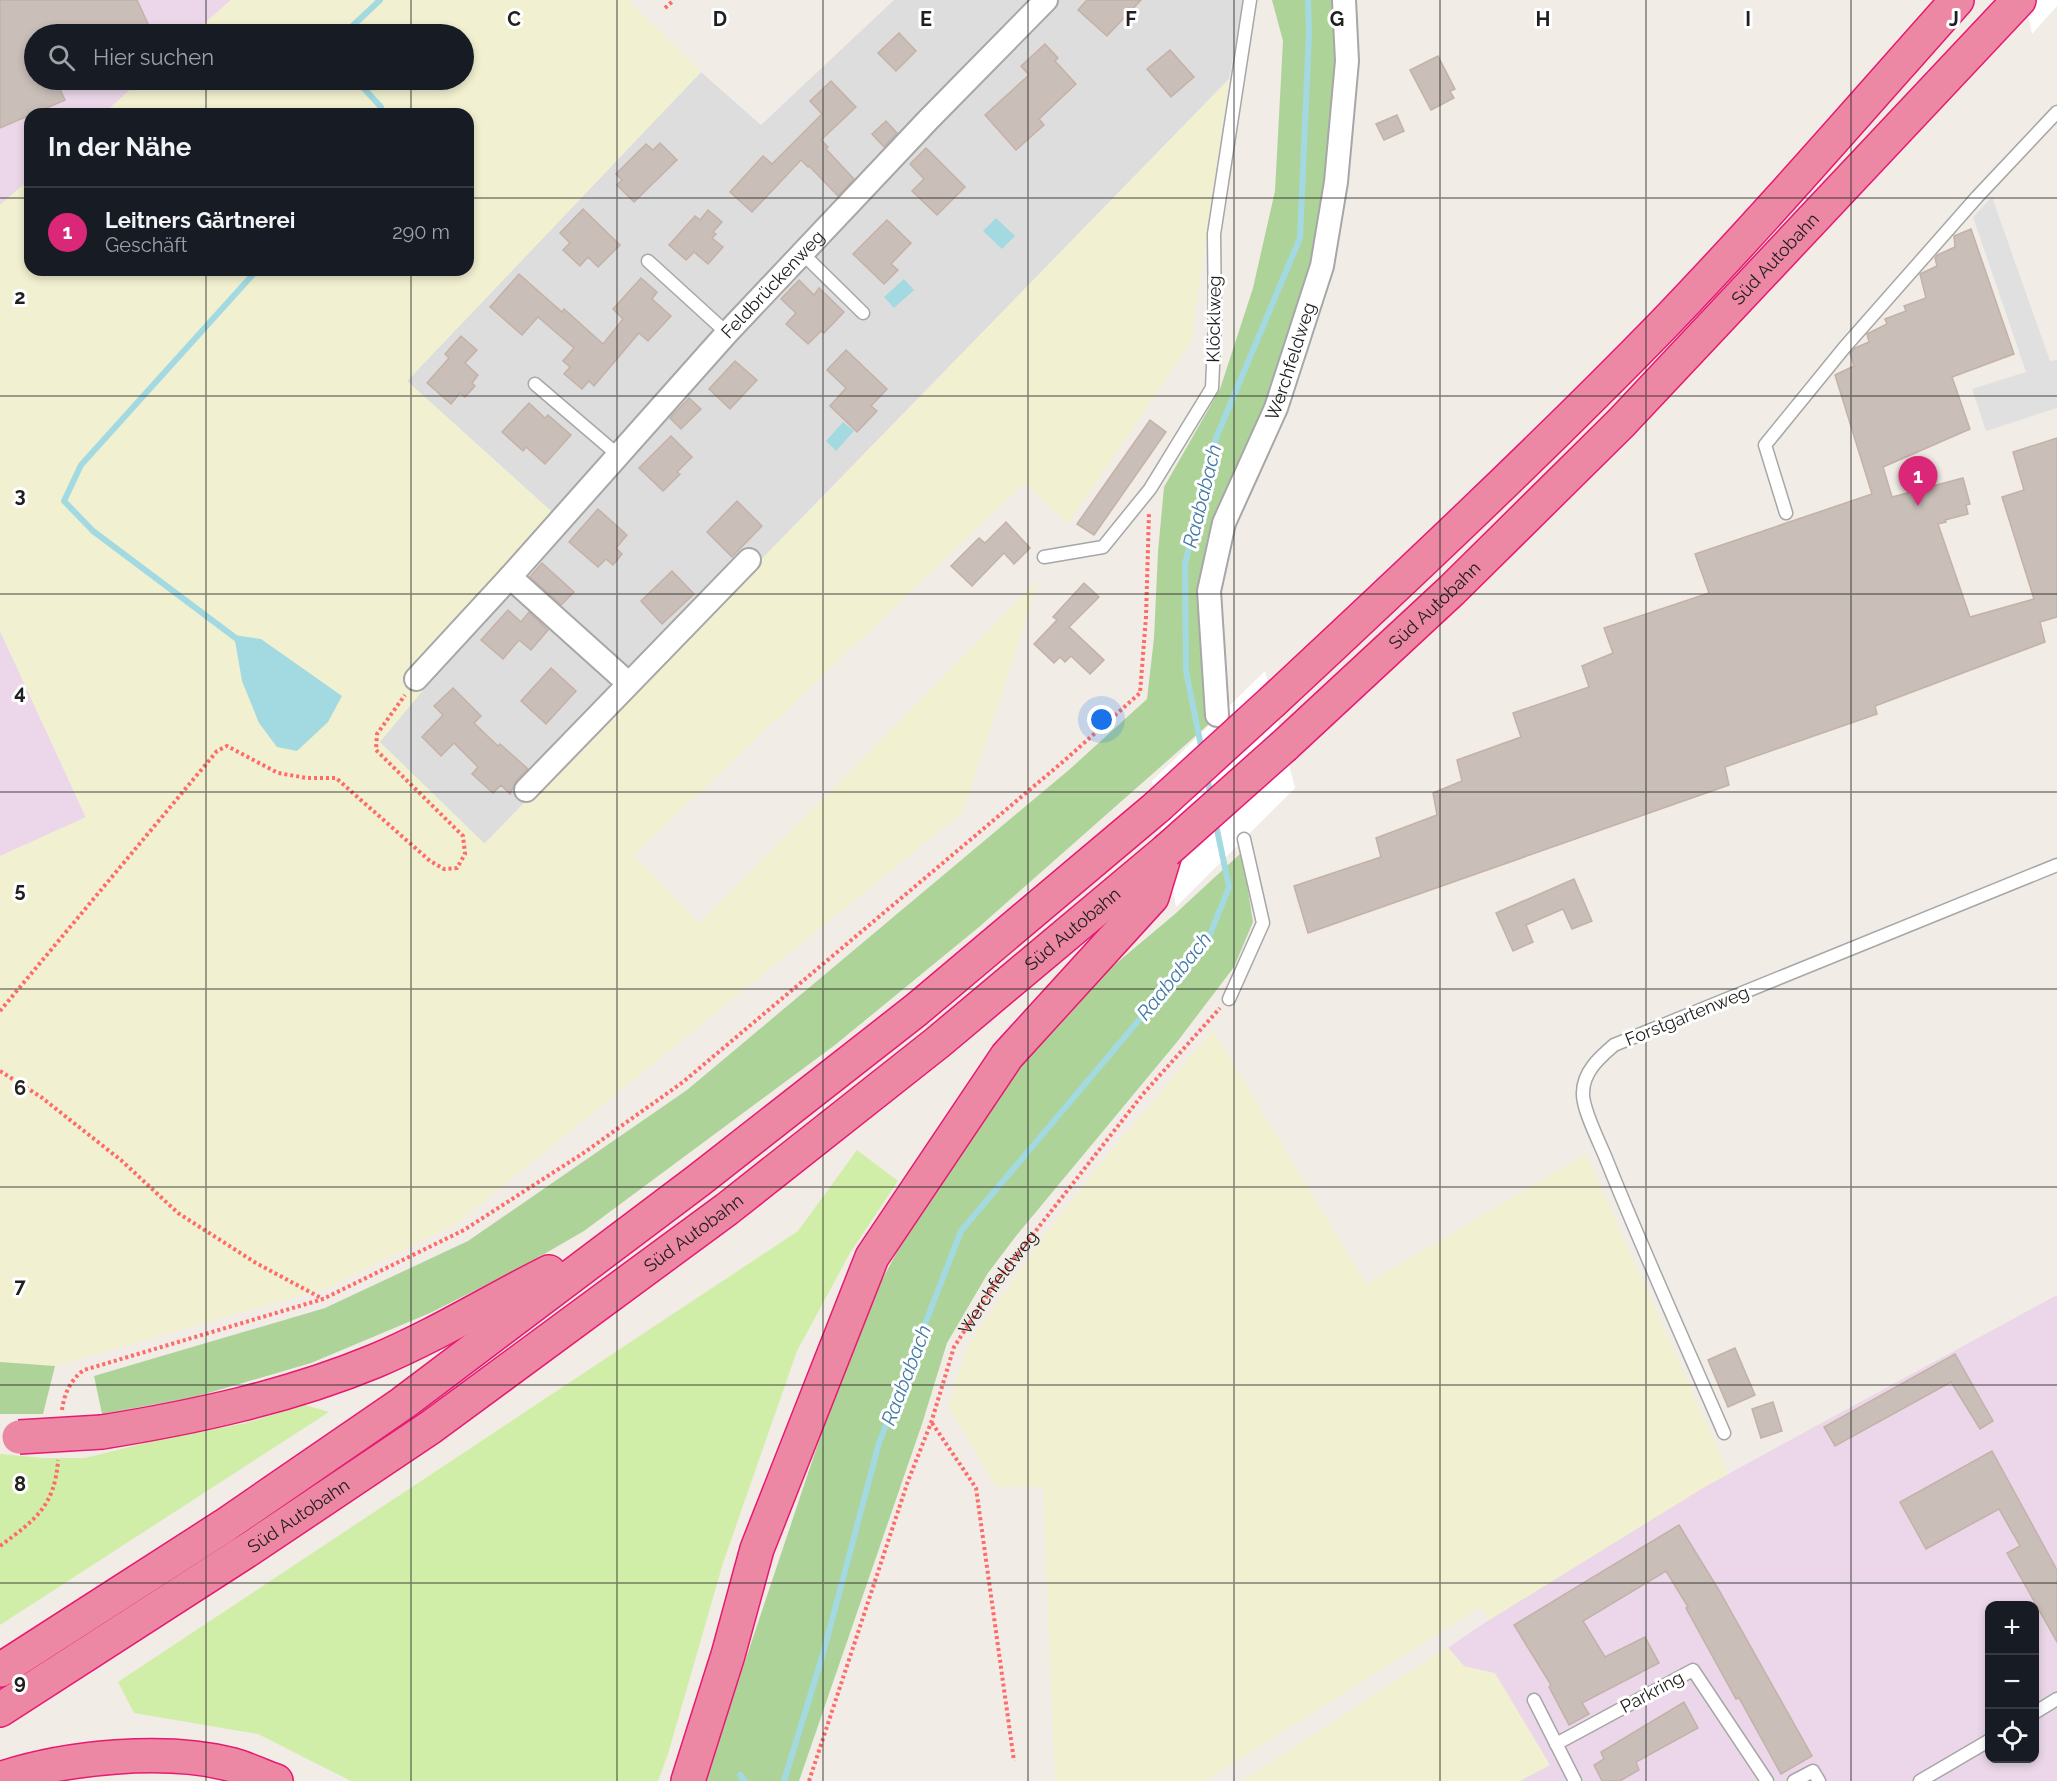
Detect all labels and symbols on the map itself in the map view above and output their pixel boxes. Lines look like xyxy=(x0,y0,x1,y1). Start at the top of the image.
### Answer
text: C xyxy=(507,7,521,31)
text: D xyxy=(713,7,727,31)
text: E xyxy=(920,7,932,31)
text: F xyxy=(1125,7,1137,31)
text: G xyxy=(1330,7,1344,31)
text: H xyxy=(1536,7,1550,31)
text: I xyxy=(1745,7,1751,31)
text: J xyxy=(1949,7,1959,31)
street label: Süd Autobahn xyxy=(1727,208,1823,309)
street label: Feldbrückenweg xyxy=(717,226,828,342)
street label: Klöcklweg xyxy=(1202,275,1225,363)
text: 2 xyxy=(14,285,26,309)
street label: Werchfeldweg xyxy=(1261,300,1320,424)
water label: Raababach xyxy=(1178,442,1226,550)
pin: 1 xyxy=(1898,456,1938,506)
text: 3 xyxy=(14,483,26,507)
street label: Süd Autobahn xyxy=(1384,557,1484,653)
text: 4 xyxy=(14,680,26,704)
your location xyxy=(1087,705,1116,734)
text: 5 xyxy=(14,878,26,902)
street label: Süd Autobahn xyxy=(1020,883,1124,975)
water label: Raababach xyxy=(1131,927,1217,1025)
street label: Forstgartenweg xyxy=(1622,981,1752,1050)
text: 6 xyxy=(14,1076,26,1100)
street label: Süd Autobahn xyxy=(640,1189,747,1277)
street label: Werchfeldweg xyxy=(954,1226,1042,1338)
text: 7 xyxy=(14,1274,26,1298)
water label: Raababach xyxy=(876,1321,936,1429)
text: 8 xyxy=(14,1472,26,1496)
street label: Süd Autobahn xyxy=(243,1474,353,1557)
street label: Parkring xyxy=(1617,1666,1687,1717)
text: 9 xyxy=(14,1670,26,1694)

